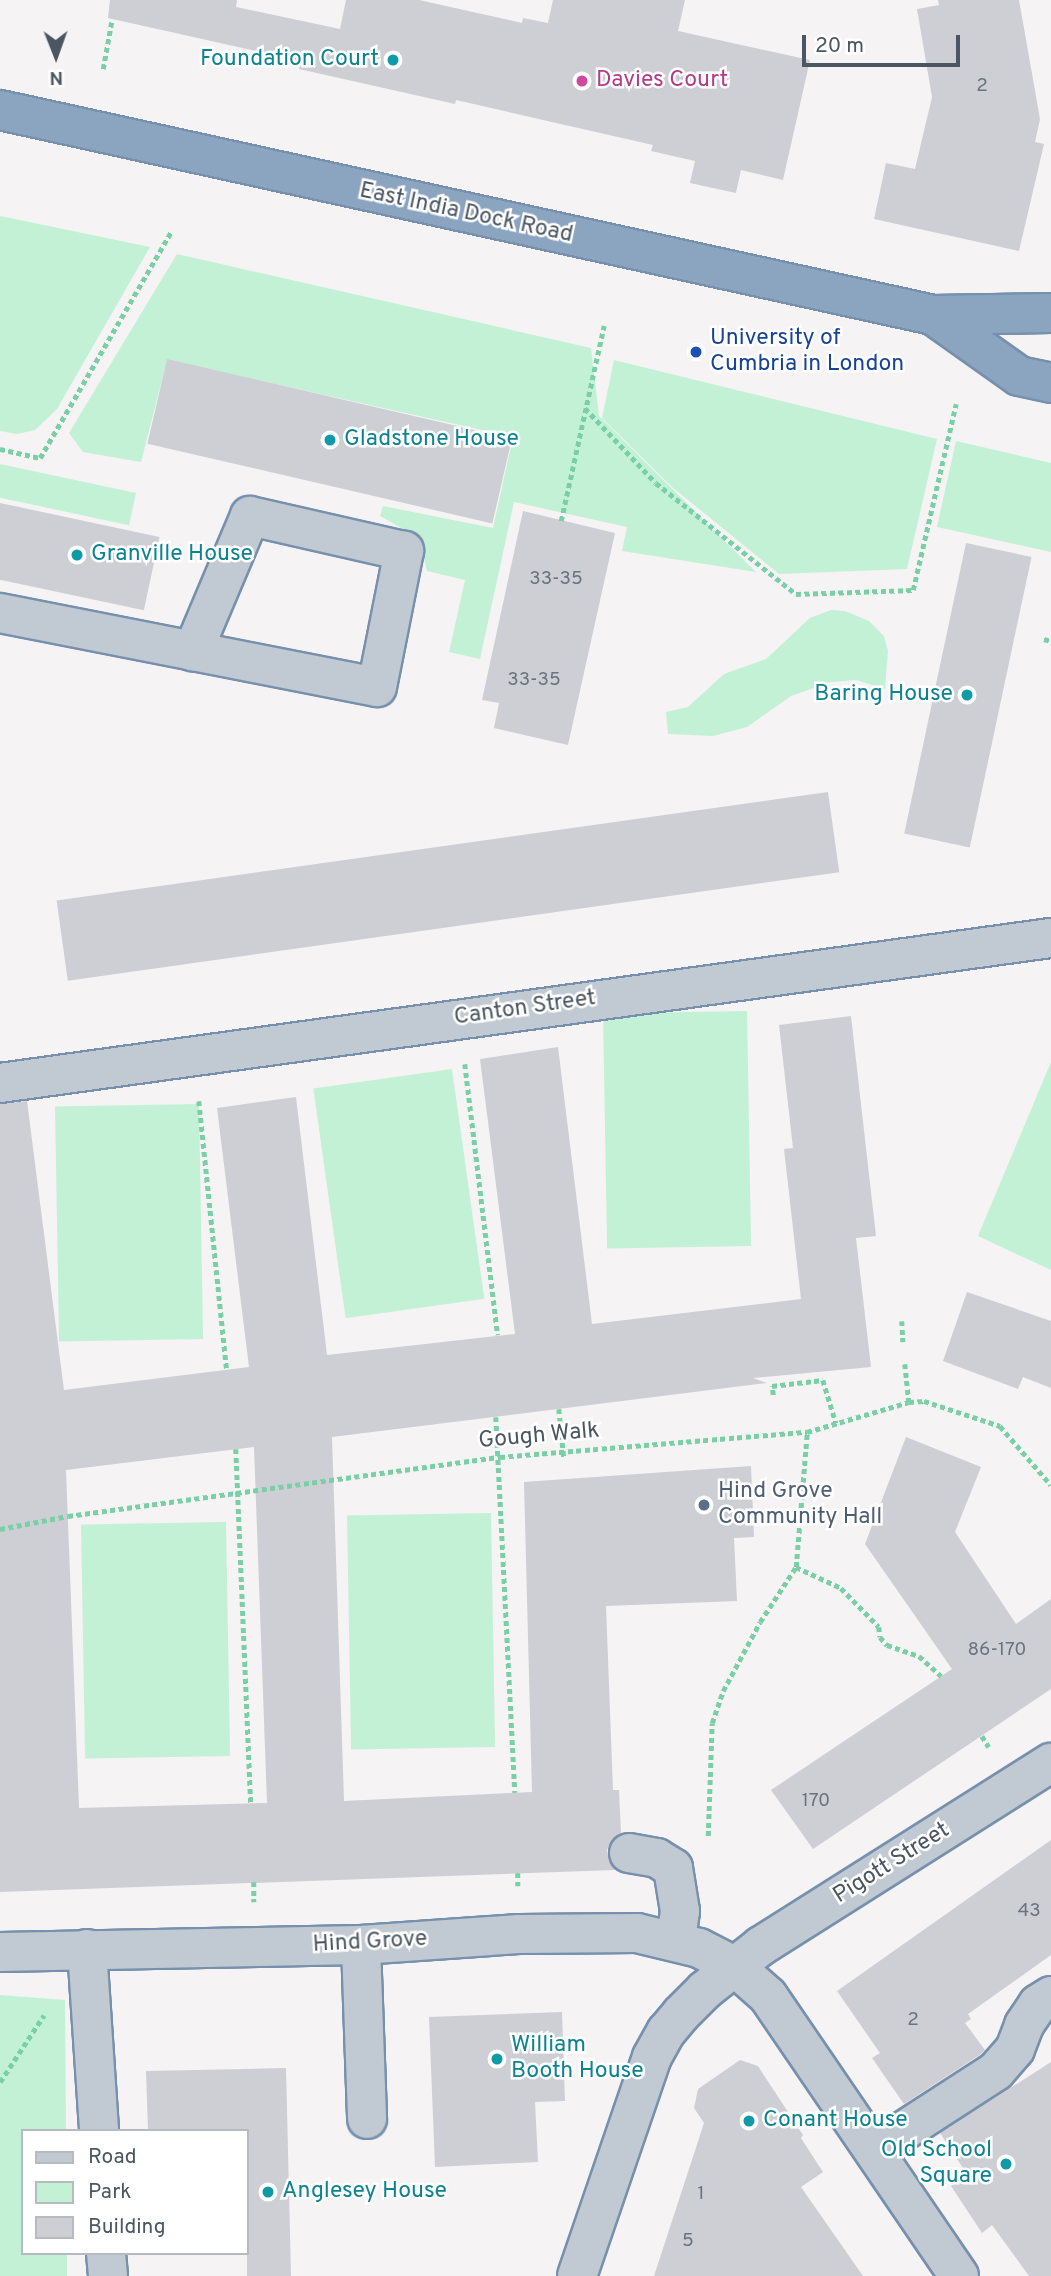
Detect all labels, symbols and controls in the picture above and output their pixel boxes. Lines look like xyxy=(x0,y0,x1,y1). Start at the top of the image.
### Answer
north arrow xyxy=(21,21,91,91)
scale bar xyxy=(806,21,964,65)
text: 20 m xyxy=(815,33,864,60)
place label: Foundation Court xyxy=(200,46,379,74)
marker: Foundation Court xyxy=(385,52,401,68)
text: N xyxy=(49,65,63,89)
place label: Davies Court xyxy=(596,67,728,95)
marker: Davies Court xyxy=(574,73,590,89)
house number: 2 xyxy=(976,76,988,98)
street label: East India Dock Road xyxy=(357,178,575,250)
place label: University of Cumbria in London xyxy=(710,325,904,379)
marker: University of Cumbria in London xyxy=(688,344,704,360)
place label: Gladstone House xyxy=(344,426,519,454)
marker: Gladstone House xyxy=(322,432,338,448)
place label: Granville House xyxy=(91,541,253,569)
marker: Granville House xyxy=(69,547,85,563)
house number: 33-35 xyxy=(529,569,583,591)
house number: 33-35 xyxy=(507,670,561,692)
place label: Baring House xyxy=(814,681,953,709)
marker: Baring House xyxy=(959,687,975,703)
street label: Canton Street xyxy=(452,985,598,1033)
street label: Gough Walk xyxy=(477,1418,601,1456)
place label: Hind Grove Community Hall xyxy=(718,1478,882,1532)
marker: Hind Grove Community Hall xyxy=(696,1497,712,1513)
house number: 86-170 xyxy=(967,1640,1027,1662)
house number: 170 xyxy=(802,1791,830,1813)
street label: Pigott Street xyxy=(829,1817,955,1911)
house number: 43 xyxy=(1017,1901,1041,1923)
street label: Hind Grove xyxy=(312,1926,428,1960)
house number: 2 xyxy=(907,2010,919,2032)
place label: William Booth House xyxy=(511,2032,644,2086)
marker: William Booth House xyxy=(489,2051,505,2067)
place label: Conant House xyxy=(763,2107,908,2135)
marker: Conant House xyxy=(741,2113,757,2129)
legend xyxy=(21,2129,248,2255)
place label: Old School Square xyxy=(881,2137,992,2191)
text: Road xyxy=(88,2144,137,2171)
marker: Old School Square xyxy=(998,2156,1014,2172)
place label: Anglesey House xyxy=(282,2178,447,2206)
text: Park xyxy=(88,2179,131,2206)
marker: Anglesey House xyxy=(260,2184,276,2200)
house number: 1 xyxy=(697,2184,705,2206)
text: Building xyxy=(88,2214,166,2241)
house number: 5 xyxy=(682,2231,694,2253)

